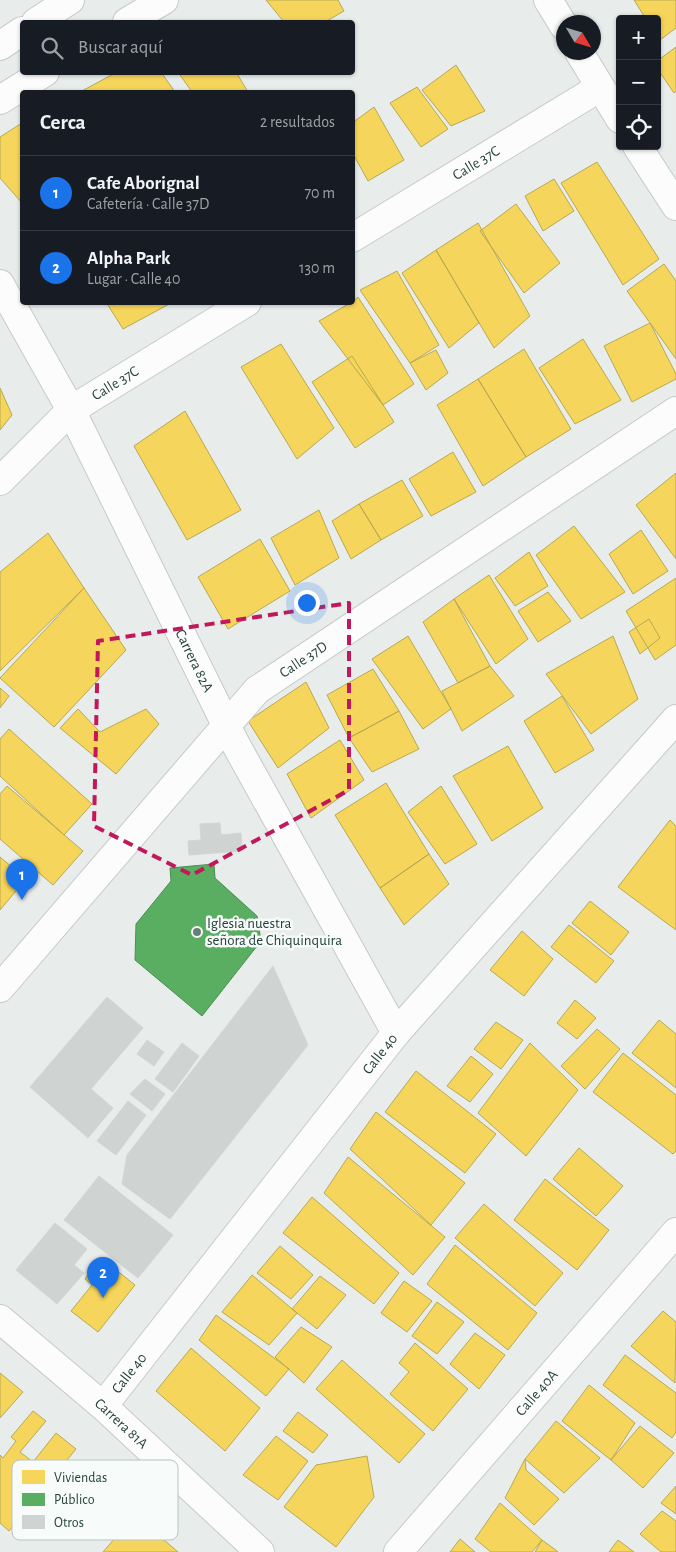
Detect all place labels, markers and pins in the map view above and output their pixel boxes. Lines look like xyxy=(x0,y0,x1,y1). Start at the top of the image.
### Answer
pin: 1 xyxy=(6,859,38,900)
place label: Iglesia nuestra señora de Chiquinquira xyxy=(207,916,342,948)
marker: Iglesia nuestra señora de Chiquinquira xyxy=(191,926,203,938)
pin: 2 xyxy=(87,1257,119,1298)

